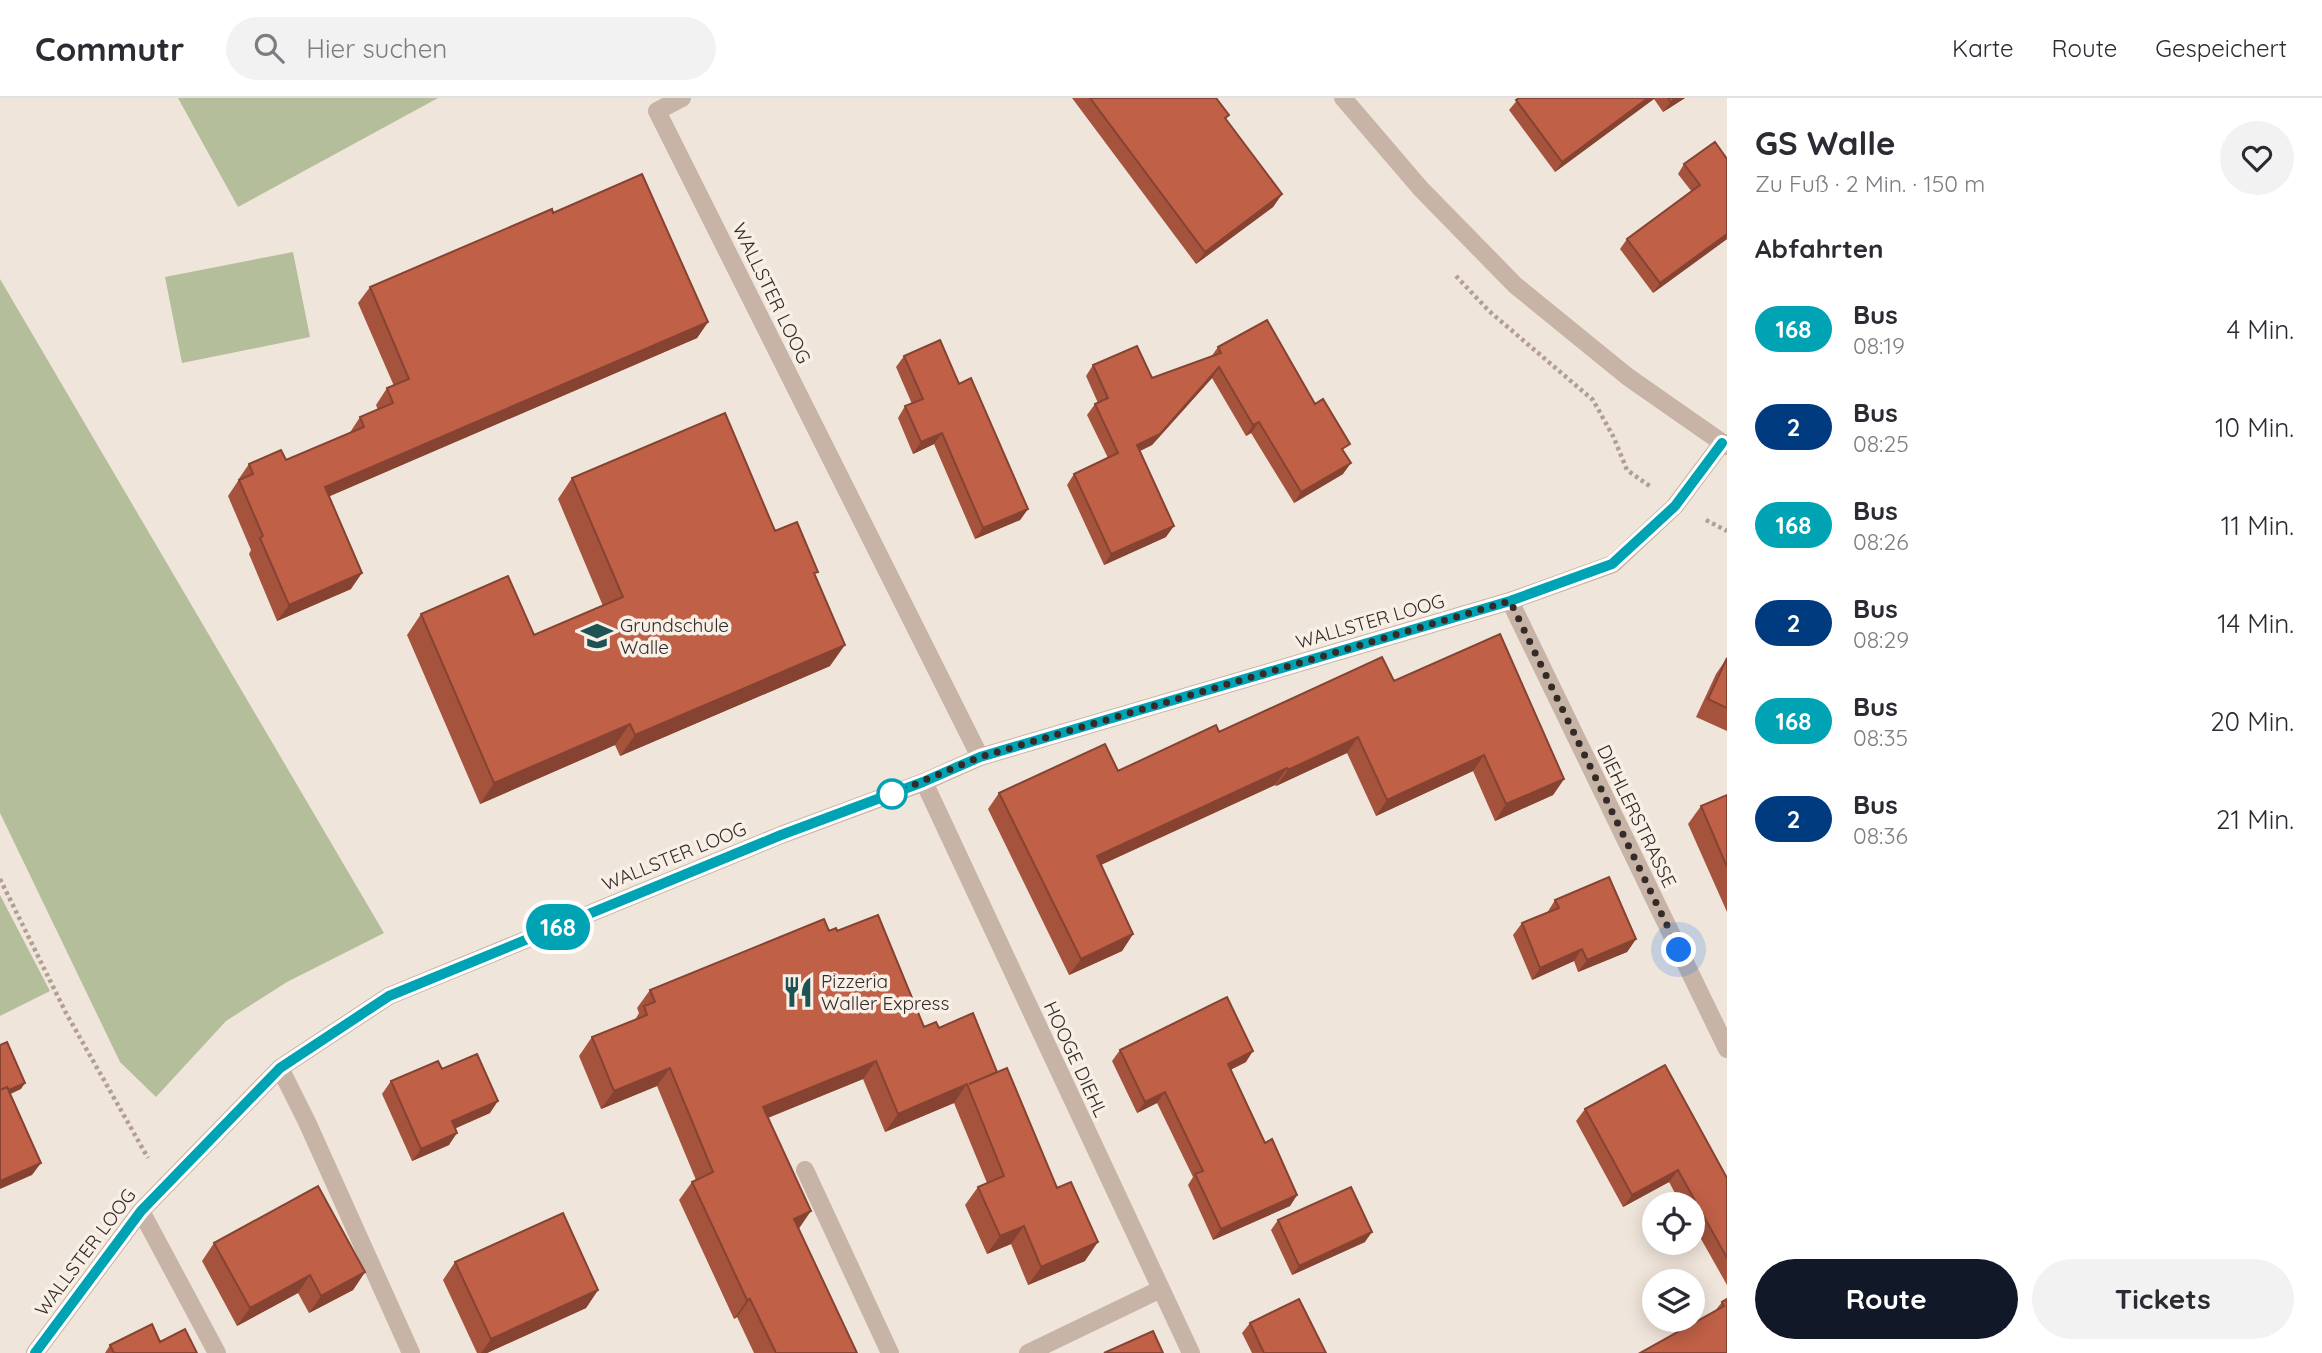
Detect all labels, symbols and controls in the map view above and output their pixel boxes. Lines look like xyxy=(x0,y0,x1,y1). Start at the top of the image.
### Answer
search box xyxy=(226,17,716,80)
text: Commutr xyxy=(35,28,184,69)
icon: search xyxy=(250,29,288,67)
text: Hier suchen xyxy=(306,32,447,65)
text: Karte xyxy=(1952,33,2014,63)
text: Route xyxy=(2052,33,2117,63)
text: Gespeichert xyxy=(2155,33,2287,63)
button: heart xyxy=(2220,121,2294,195)
text: GS Walle xyxy=(1755,122,1895,163)
text: Zu Fuß · 2 Min. · 150 m xyxy=(1755,169,1985,198)
street label: WALLSTER LOOG xyxy=(728,219,816,367)
text: Abfahrten xyxy=(1755,232,1884,265)
text: Bus xyxy=(1853,298,1898,331)
text: 4 Min. xyxy=(2226,313,2294,346)
text: 168 xyxy=(1776,314,1811,344)
text: 08:19 xyxy=(1853,331,1905,360)
text: Bus xyxy=(1853,396,1898,429)
text: 10 Min. xyxy=(2215,411,2294,444)
text: 2 xyxy=(1787,412,1800,442)
text: 08:25 xyxy=(1853,429,1909,458)
text: Bus xyxy=(1853,494,1898,527)
text: 11 Min. xyxy=(2221,509,2294,542)
text: 168 xyxy=(1776,510,1811,540)
text: 08:26 xyxy=(1853,527,1909,556)
street label: WALLSTER LOOG xyxy=(1293,588,1447,654)
text: Bus xyxy=(1853,592,1898,625)
text: 14 Min. xyxy=(2217,607,2294,640)
text: 2 xyxy=(1787,608,1800,638)
place label: Grundschule Walle xyxy=(620,613,729,659)
school or university icon: Grundschule Walle xyxy=(580,619,614,653)
text: 08:29 xyxy=(1853,625,1909,654)
text: Bus xyxy=(1853,690,1898,723)
text: 20 Min. xyxy=(2210,705,2294,738)
text: 168 xyxy=(1776,706,1811,736)
text: 08:35 xyxy=(1853,723,1908,752)
street label: DIEHLERSTRASSE xyxy=(1592,741,1682,891)
unlabelled marker xyxy=(877,779,907,809)
text: Bus xyxy=(1853,788,1898,821)
text: 21 Min. xyxy=(2216,803,2294,836)
text: 2 xyxy=(1787,804,1800,834)
street label: WALLSTER LOOG xyxy=(598,816,750,896)
text: 08:36 xyxy=(1853,821,1908,850)
line badge: 168 xyxy=(518,904,598,950)
text: 168 xyxy=(540,912,576,942)
your location xyxy=(1661,932,1696,967)
place label: Pizzeria Waller Express xyxy=(821,969,950,1015)
restaurant icon: Pizzeria Waller Express xyxy=(781,975,815,1009)
street label: HOOGE DIEHL xyxy=(1039,997,1113,1121)
street label: WALLSTER LOOG xyxy=(29,1183,141,1321)
map controls xyxy=(1642,1192,1705,1332)
button: locate xyxy=(1642,1192,1705,1255)
button: Route xyxy=(1755,1259,2018,1339)
button: Tickets xyxy=(2032,1259,2294,1339)
button: layers xyxy=(1642,1269,1705,1332)

